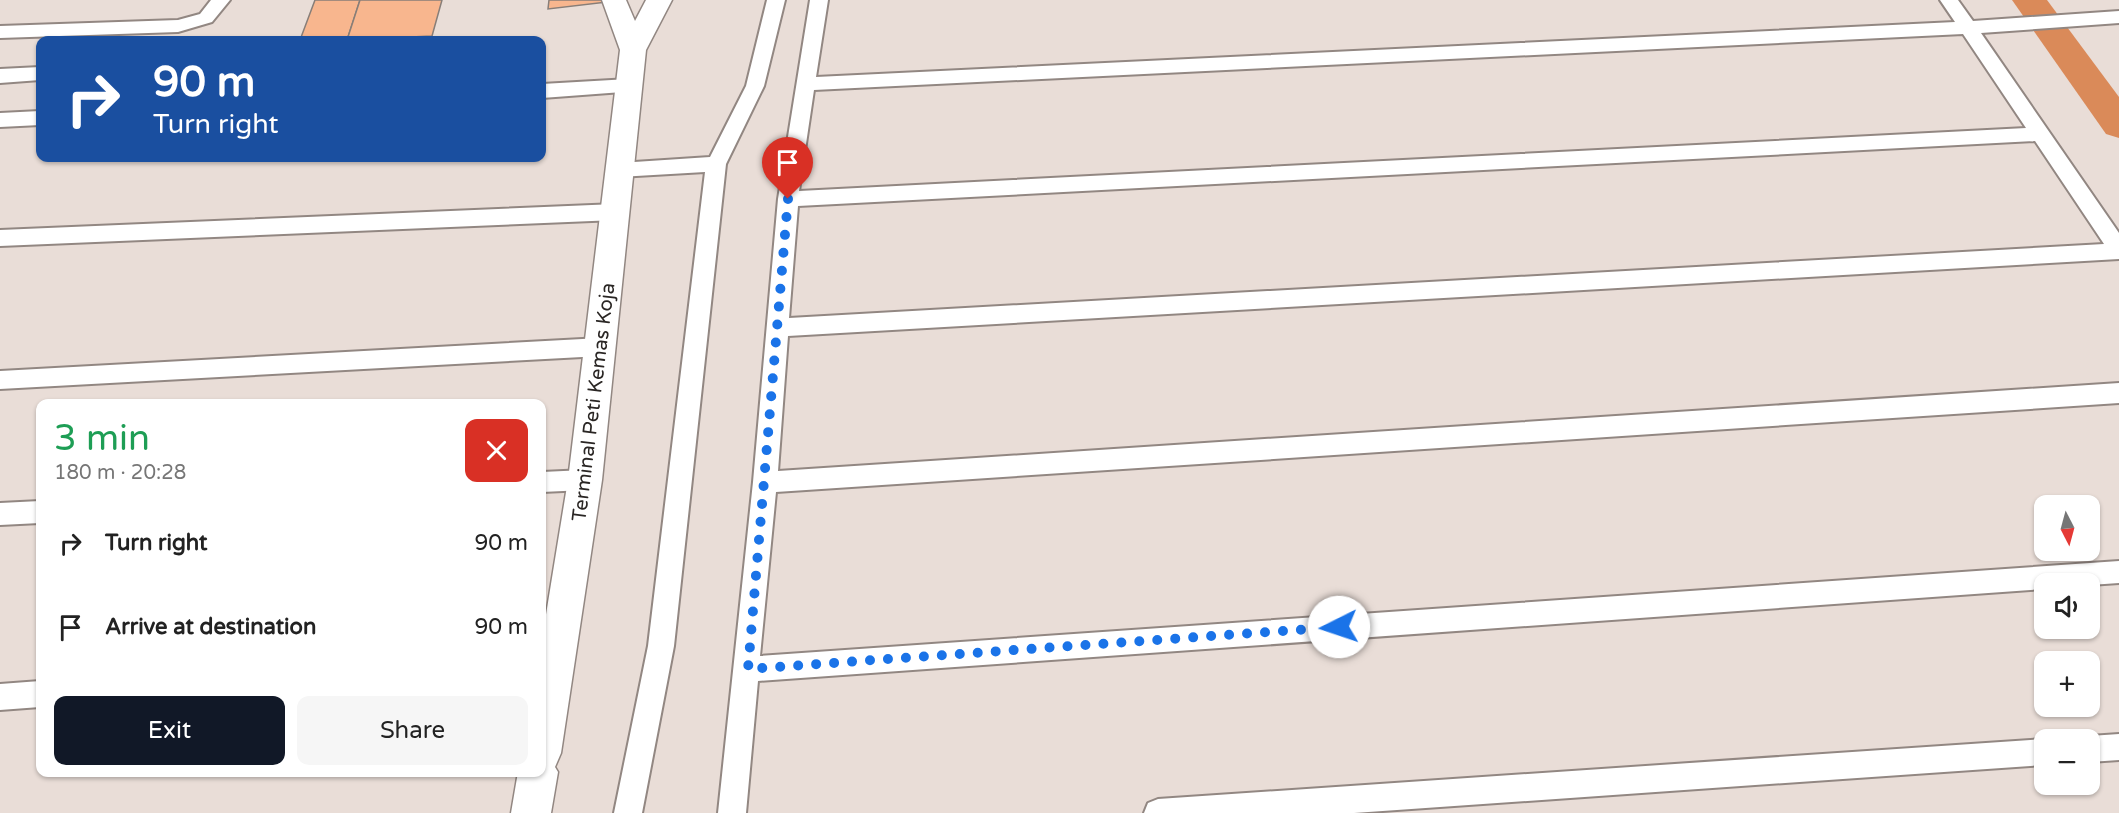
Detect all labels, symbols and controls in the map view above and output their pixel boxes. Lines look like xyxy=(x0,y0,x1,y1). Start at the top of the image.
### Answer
text: 90 m xyxy=(153,57,255,108)
icon: right xyxy=(54,60,132,138)
text: Turn right xyxy=(153,108,279,141)
pin xyxy=(762,137,813,199)
icon: arrive xyxy=(771,146,804,179)
street label: Terminal Peti Kemas Koja xyxy=(567,281,621,523)
text: 3 min xyxy=(54,417,150,460)
button: close xyxy=(465,419,528,482)
text: 180 m · 20:28 xyxy=(54,461,186,485)
north arrow xyxy=(2034,495,2100,561)
map controls xyxy=(2034,495,2100,795)
icon: right xyxy=(54,527,87,560)
text: Turn right xyxy=(105,530,207,556)
text: 90 m xyxy=(474,530,528,556)
button: sound xyxy=(2034,573,2100,639)
position arrow xyxy=(1307,595,1371,659)
icon: arrive xyxy=(54,611,87,644)
text: Arrive at destination xyxy=(105,614,316,640)
text: 90 m xyxy=(474,614,528,640)
button: + xyxy=(2034,651,2100,717)
button: Exit xyxy=(54,696,285,765)
button: Share xyxy=(297,696,528,765)
button: − xyxy=(2034,729,2100,795)

